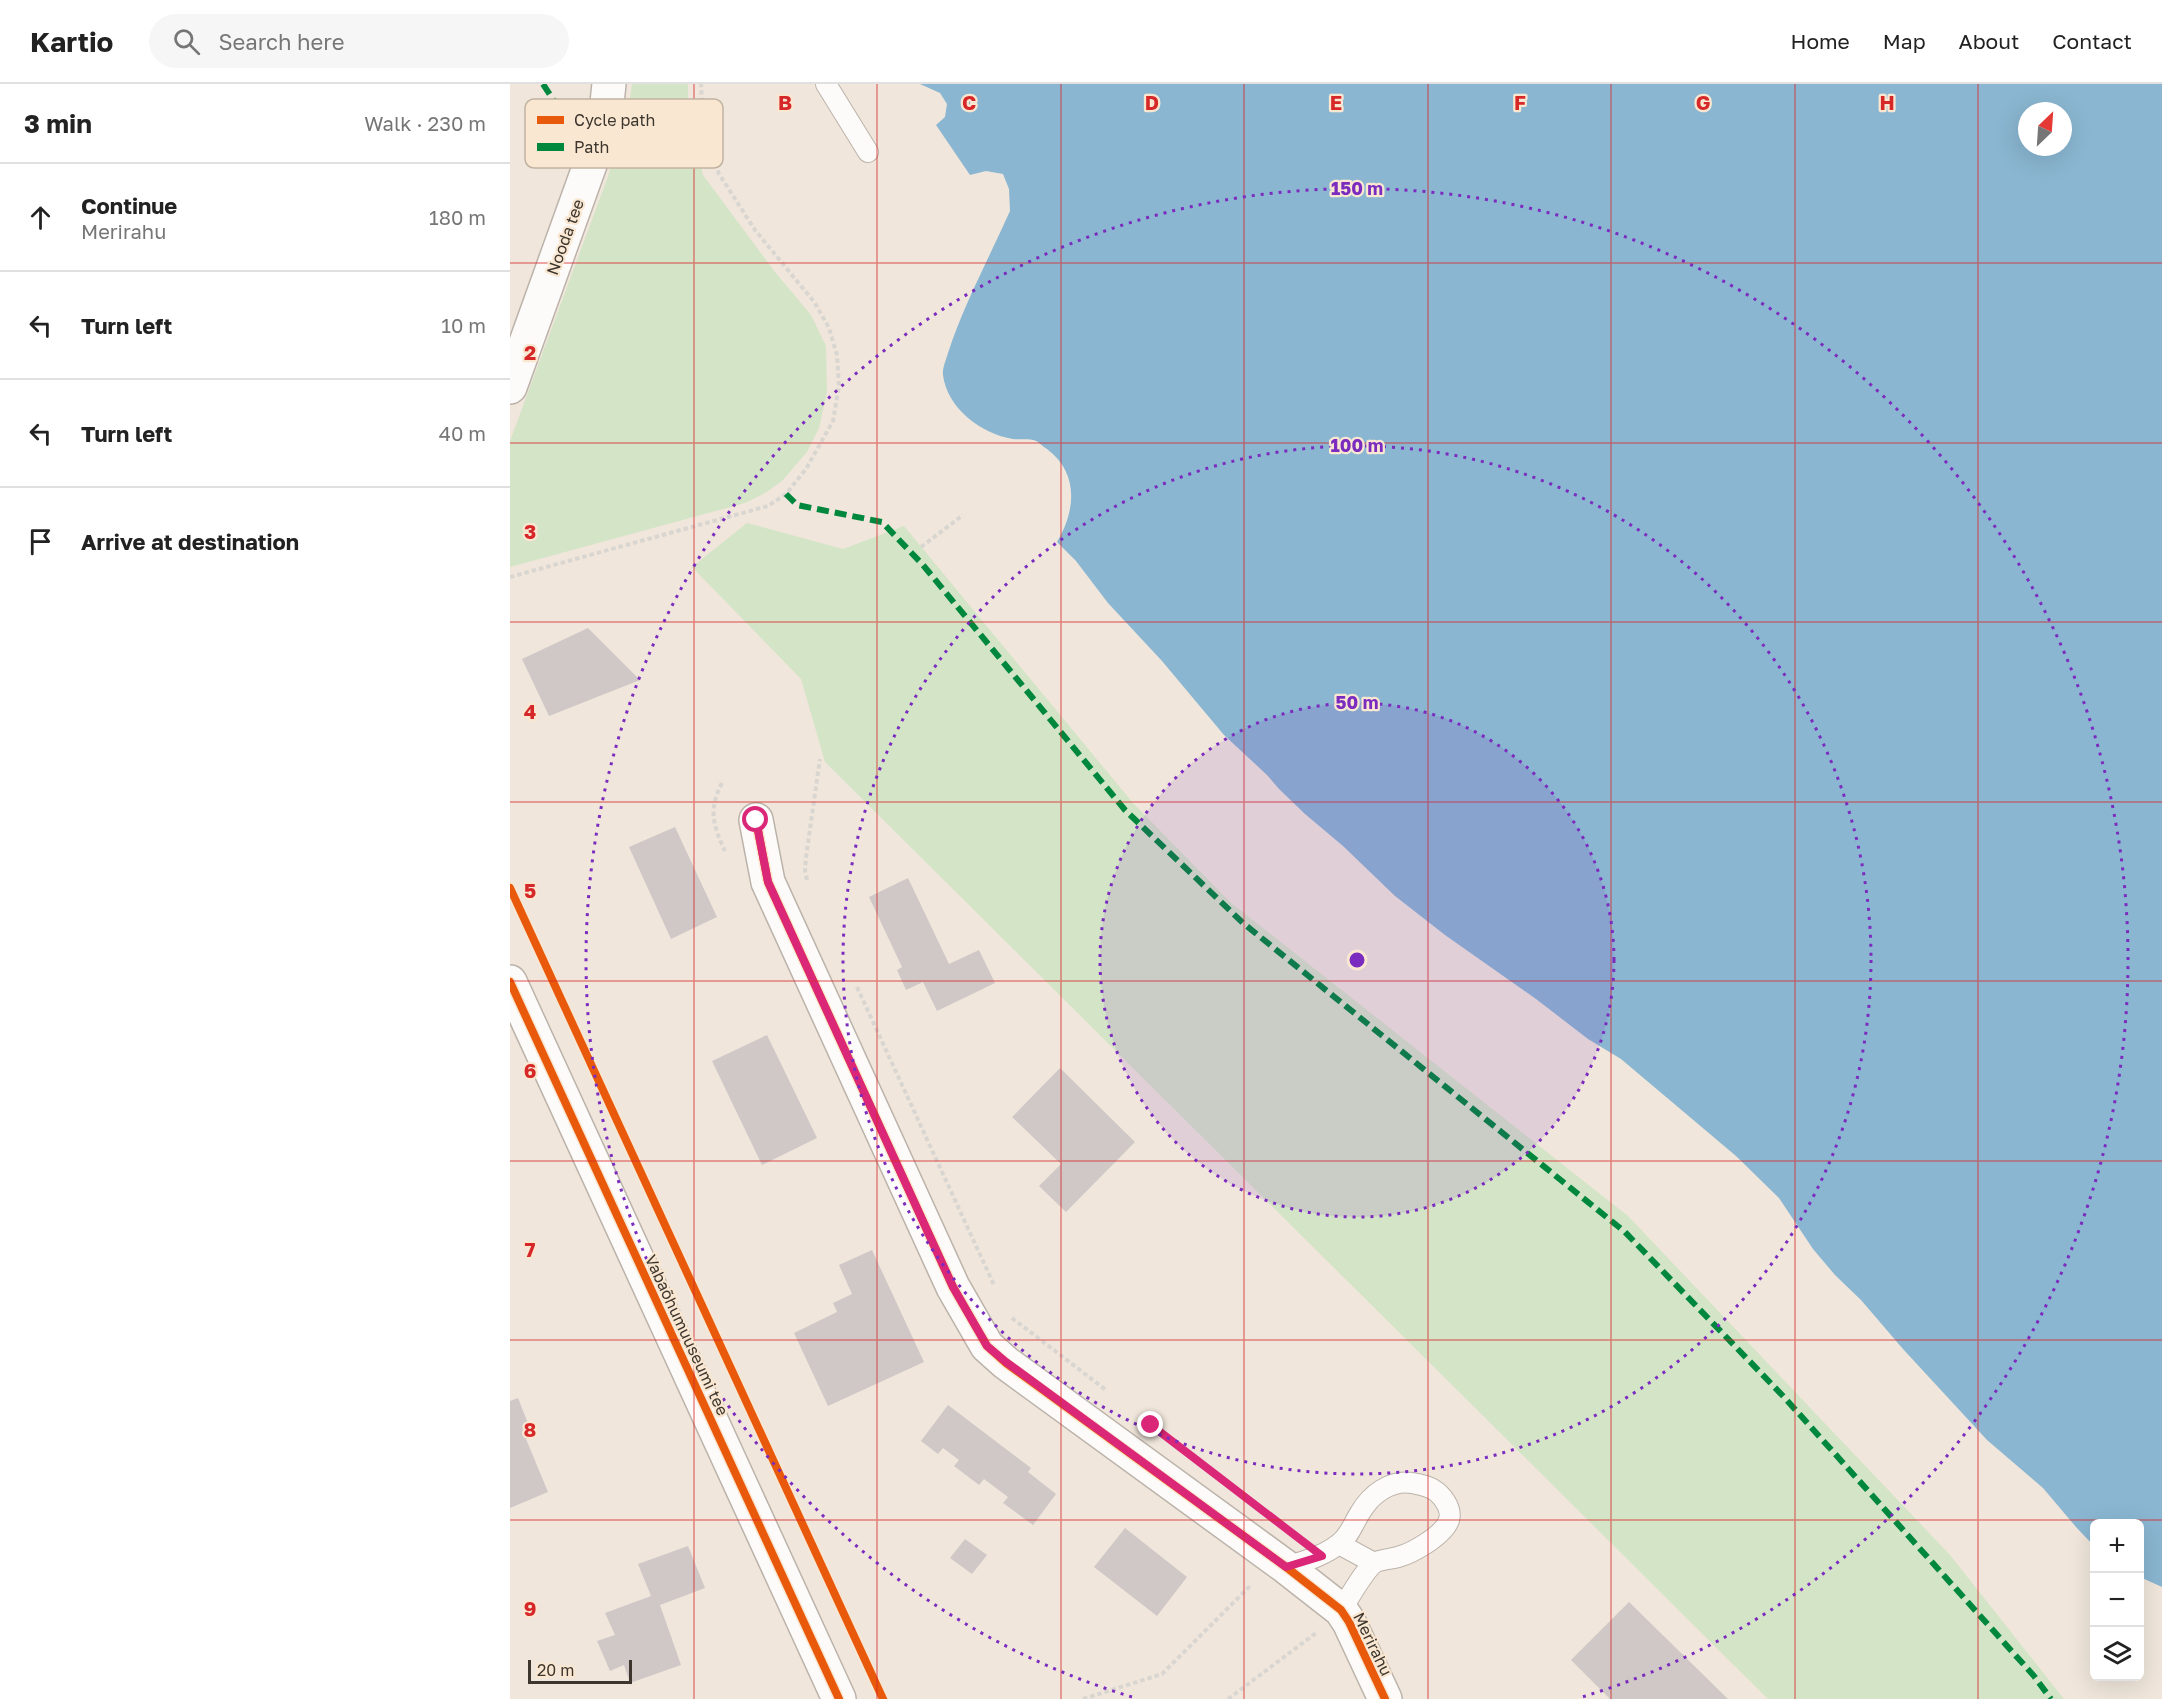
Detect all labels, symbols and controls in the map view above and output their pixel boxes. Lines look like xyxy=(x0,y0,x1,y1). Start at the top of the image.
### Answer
search box xyxy=(149,14,569,68)
text: Kartio xyxy=(30,25,113,58)
icon: search xyxy=(170,25,203,58)
text: Search here xyxy=(218,28,344,55)
text: Home xyxy=(1790,28,1850,54)
text: Map xyxy=(1883,28,1926,54)
text: About xyxy=(1959,28,2019,54)
text: Contact xyxy=(2052,28,2132,54)
text: B xyxy=(778,90,792,114)
text: C xyxy=(962,90,976,114)
text: D xyxy=(1145,90,1159,114)
text: E xyxy=(1330,90,1342,114)
text: F xyxy=(1514,90,1526,114)
text: G xyxy=(1696,90,1710,114)
text: H xyxy=(1879,90,1895,114)
legend xyxy=(525,99,723,168)
north arrow xyxy=(2018,102,2072,156)
text: 3 min xyxy=(24,108,92,139)
text: Cycle path xyxy=(574,110,655,130)
text: Walk · 230 m xyxy=(364,111,486,135)
text: Path xyxy=(574,137,609,157)
text: 150 m xyxy=(1331,177,1383,199)
text: Continue xyxy=(81,192,177,219)
street label: Nooda tee xyxy=(542,196,588,278)
icon: ahead xyxy=(24,201,57,234)
text: 180 m xyxy=(429,205,486,229)
text: Merirahu xyxy=(81,219,166,243)
icon: left xyxy=(24,309,57,342)
text: Turn left xyxy=(81,312,172,339)
text: 10 m xyxy=(441,313,486,337)
text: 2 xyxy=(524,340,536,364)
icon: left xyxy=(24,417,57,450)
text: Turn left xyxy=(81,420,172,447)
text: 40 m xyxy=(439,421,486,445)
text: 100 m xyxy=(1331,434,1383,456)
text: 3 xyxy=(524,519,536,543)
icon: arrive xyxy=(24,525,57,558)
text: Arrive at destination xyxy=(81,528,299,555)
text: 50 m xyxy=(1336,691,1378,713)
text: 4 xyxy=(524,699,536,723)
route start xyxy=(742,806,768,832)
text: 5 xyxy=(524,878,536,902)
centre of rings xyxy=(1347,950,1367,970)
text: 6 xyxy=(524,1058,536,1082)
text: 7 xyxy=(525,1237,536,1261)
street label: Vabaõhumuuseumi tee xyxy=(641,1251,733,1419)
route end xyxy=(1137,1411,1163,1437)
text: 8 xyxy=(524,1417,536,1441)
map controls xyxy=(2090,1519,2144,1681)
button: + xyxy=(2090,1519,2144,1573)
button: − xyxy=(2090,1573,2144,1627)
text: 9 xyxy=(524,1596,536,1620)
street label: Merirahu xyxy=(1349,1609,1397,1679)
button: layers xyxy=(2090,1627,2144,1681)
scale bar xyxy=(528,1657,632,1684)
text: 20 m xyxy=(537,1660,574,1680)

